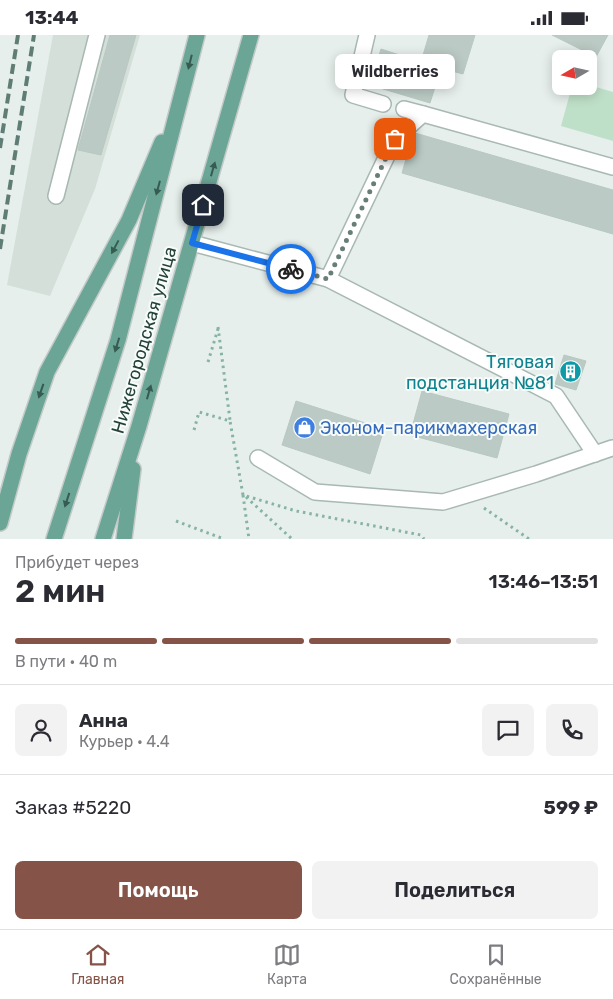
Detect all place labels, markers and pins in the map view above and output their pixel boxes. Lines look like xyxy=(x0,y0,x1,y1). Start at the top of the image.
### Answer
callout: Wildberries xyxy=(335,54,455,89)
pin xyxy=(374,118,416,160)
pin xyxy=(182,184,224,226)
place label: Тяговая подстанция №81 xyxy=(406,351,554,394)
building icon: Тяговая подстанция №81 xyxy=(558,360,582,384)
shop icon: Эконом-парикмахерская xyxy=(292,416,316,440)
place label: Эконом-парикмахерская xyxy=(320,417,537,439)

